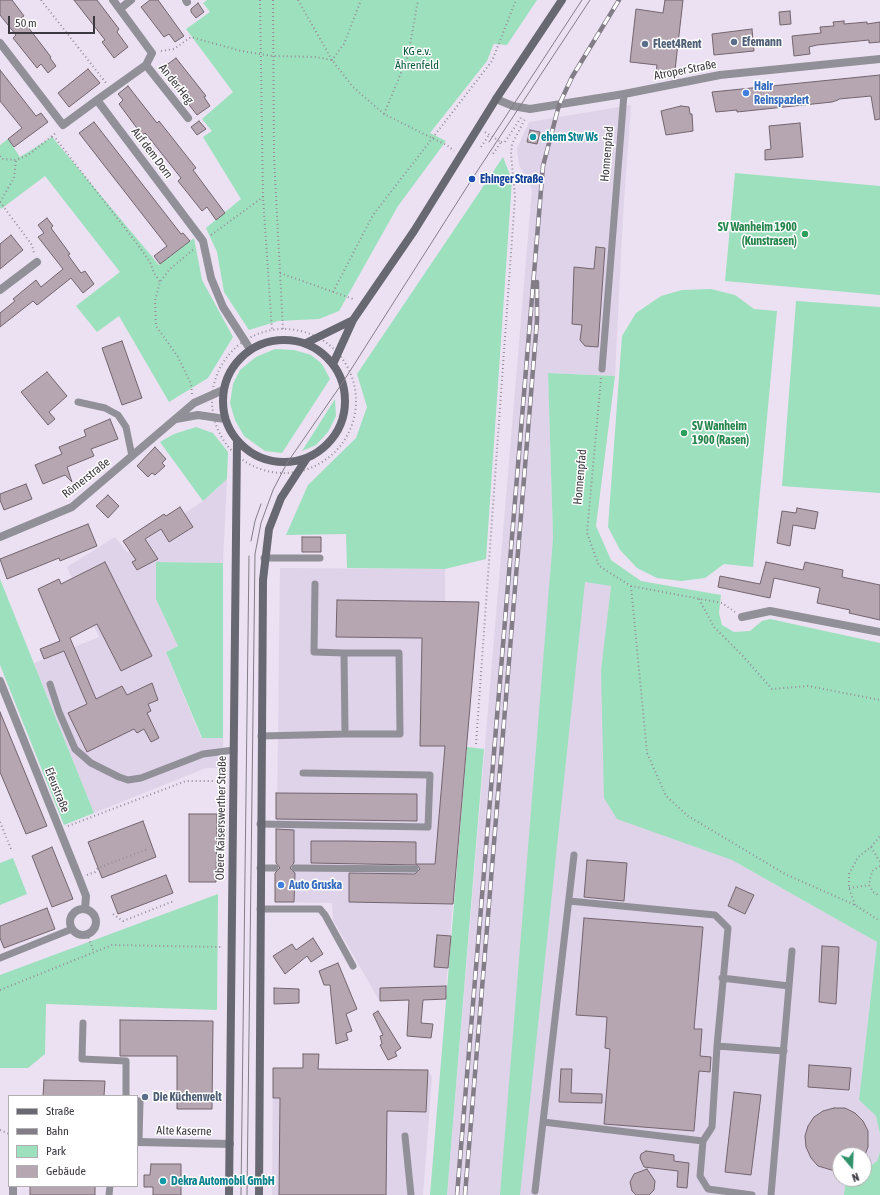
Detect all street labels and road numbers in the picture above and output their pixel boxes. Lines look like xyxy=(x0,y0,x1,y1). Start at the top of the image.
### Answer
street label: Atroper Straße xyxy=(653,57,717,83)
street label: An der Heg xyxy=(156,61,196,107)
street label: Auf dem Dorn xyxy=(128,125,176,181)
street label: Honnenpfad xyxy=(597,126,617,182)
street label: Honnenpfad xyxy=(570,449,590,505)
street label: Römerstraße xyxy=(59,455,113,501)
street label: Obere Kaiserswerther Straße xyxy=(213,756,229,880)
street label: Efeustraße xyxy=(41,765,73,815)
street label: Alte Kaserne xyxy=(156,1123,212,1139)

